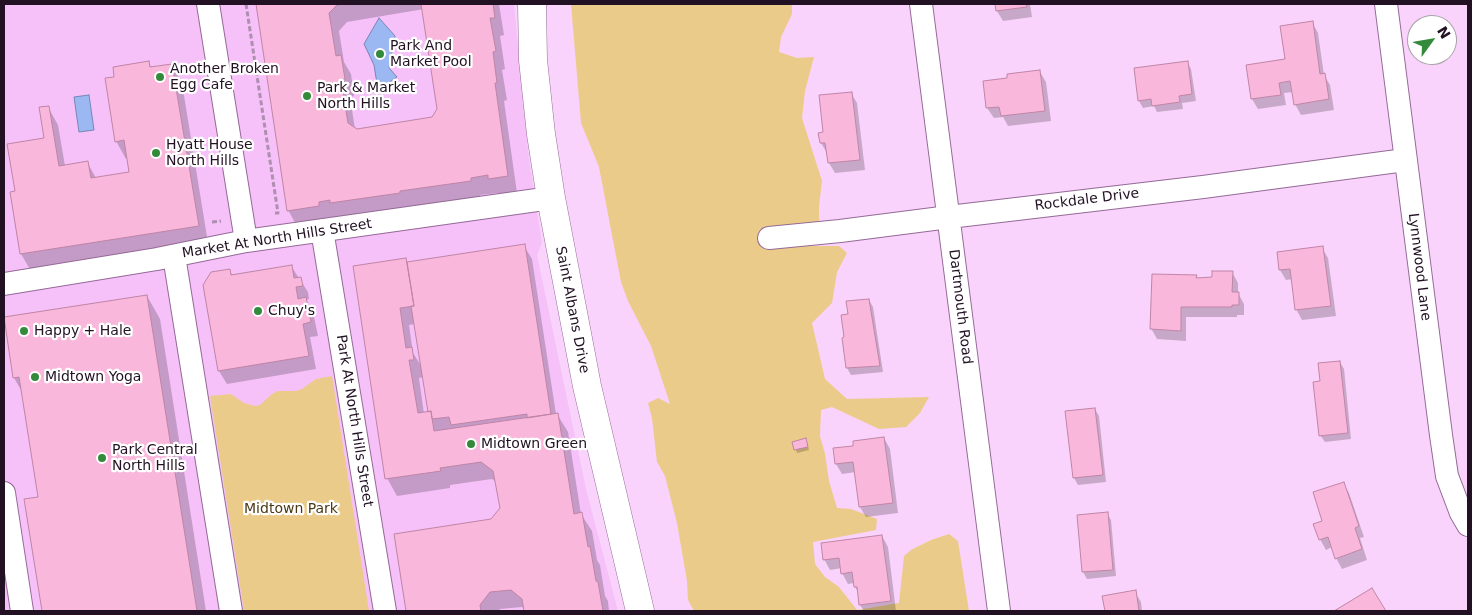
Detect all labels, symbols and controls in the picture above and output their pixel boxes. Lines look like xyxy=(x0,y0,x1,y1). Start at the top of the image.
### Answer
north arrow xyxy=(1407,15,1457,65)
text: N xyxy=(1434,23,1454,42)
place label: Park And Market Pool xyxy=(390,38,472,70)
marker: Park And Market Pool xyxy=(374,48,386,60)
place label: Another Broken Egg Cafe xyxy=(170,61,279,94)
marker: Another Broken Egg Cafe xyxy=(154,71,166,83)
place label: Park & Market North Hills xyxy=(317,80,415,112)
marker: Park & Market North Hills xyxy=(301,90,313,102)
place label: Hyatt House North Hills xyxy=(166,137,253,170)
marker: Hyatt House North Hills xyxy=(150,147,162,159)
street label: Rockdale Drive xyxy=(1034,185,1140,215)
street label: Lynnwood Lane xyxy=(1404,212,1434,322)
street label: Market At North Hills Street xyxy=(181,216,373,262)
street label: Saint Albans Drive xyxy=(551,245,593,375)
street label: Dartmouth Road xyxy=(945,249,975,365)
place label: Chuy's xyxy=(268,303,315,319)
marker: Chuy's xyxy=(252,305,264,317)
place label: Happy + Hale xyxy=(34,323,131,339)
marker: Happy + Hale xyxy=(18,325,30,337)
street label: Park At North Hills Street xyxy=(332,334,376,508)
place label: Midtown Yoga xyxy=(45,369,141,385)
marker: Midtown Yoga xyxy=(29,371,41,383)
place label: Midtown Green xyxy=(481,436,587,452)
marker: Midtown Green xyxy=(465,438,477,450)
place label: Park Central North Hills xyxy=(112,442,198,474)
marker: Park Central North Hills xyxy=(96,452,108,464)
park label: Midtown Park xyxy=(244,501,338,517)

